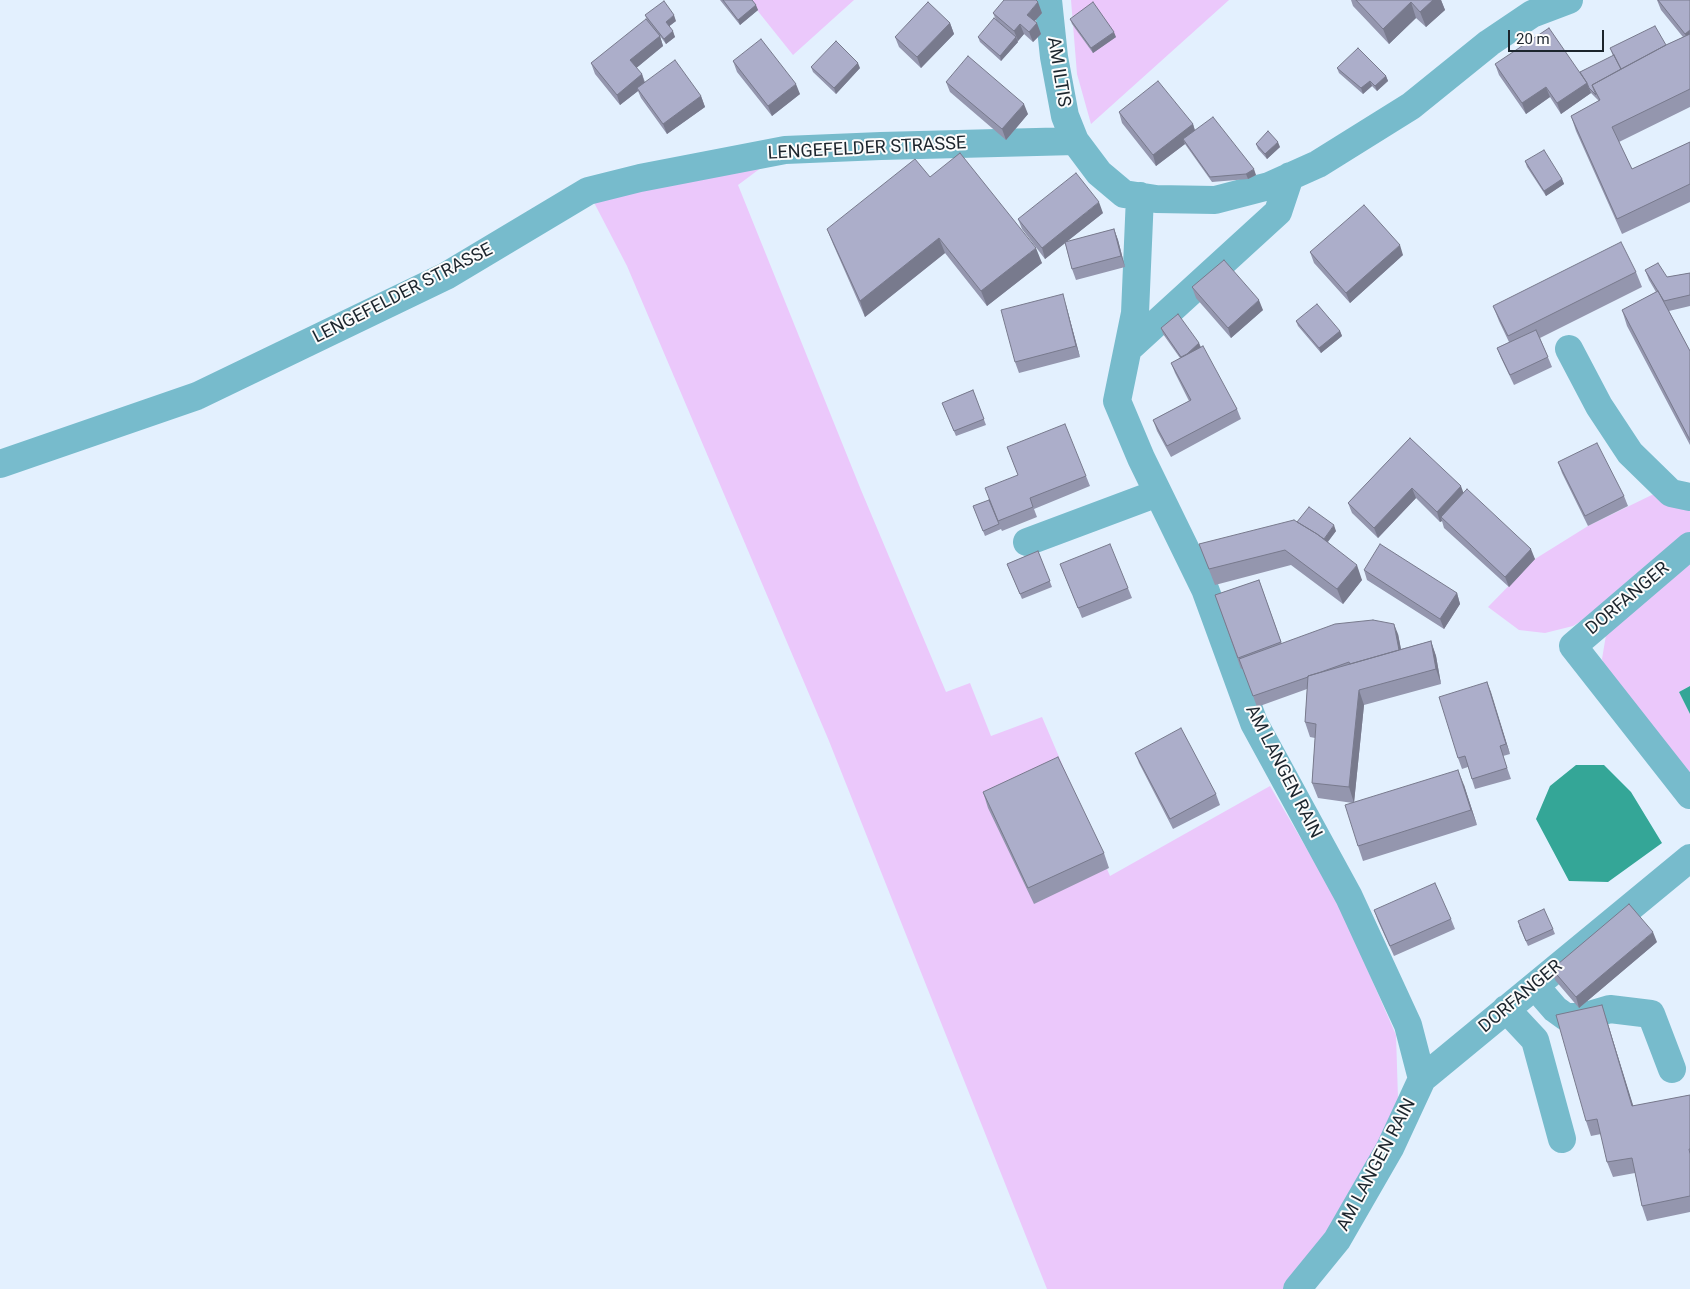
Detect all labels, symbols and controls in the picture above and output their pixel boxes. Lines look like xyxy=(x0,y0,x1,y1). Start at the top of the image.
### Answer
scale bar xyxy=(1510,20,1606,52)
text: 20 m xyxy=(1516,30,1550,48)
street label: AM ILTIS xyxy=(1042,36,1074,108)
street label: LENGEFELDER STRASSE xyxy=(767,133,967,165)
street label: LENGEFELDER STRASSE xyxy=(310,239,496,349)
street label: DORFANGER xyxy=(1582,558,1674,640)
street label: AM LANGEN RAIN xyxy=(1240,702,1326,842)
street label: DORFANGER xyxy=(1475,956,1567,1038)
street label: AM LANGEN RAIN xyxy=(1333,1095,1421,1235)

